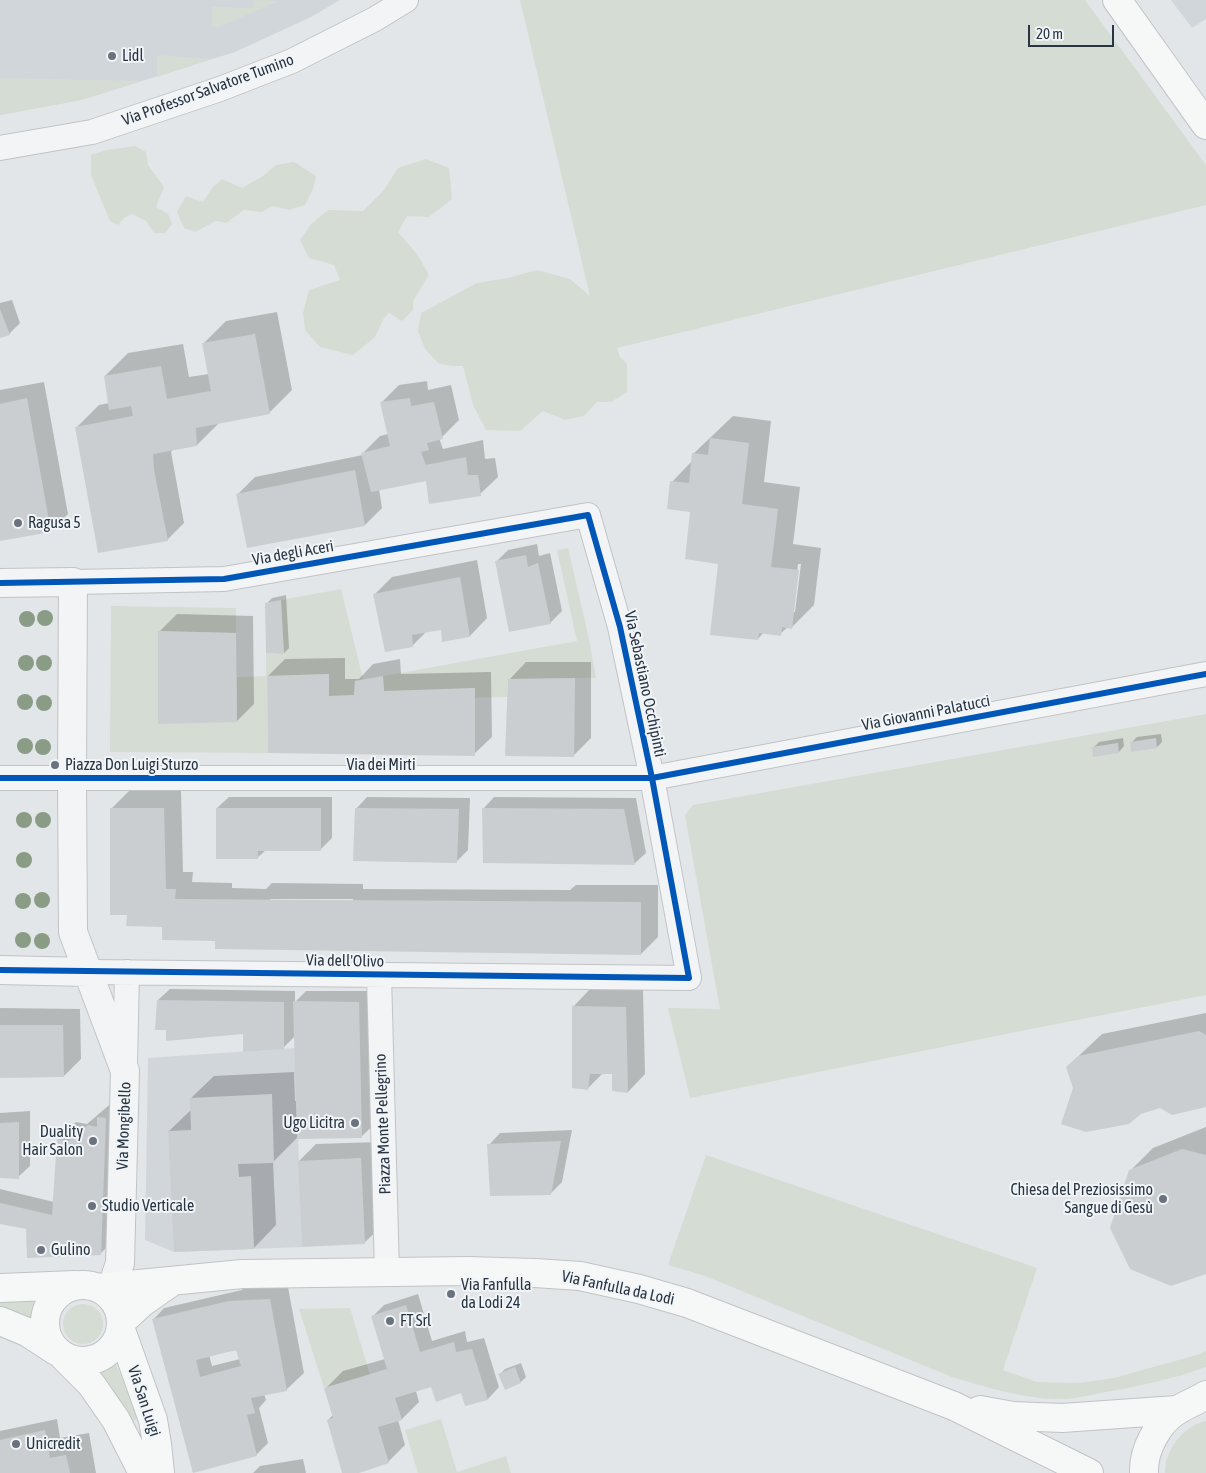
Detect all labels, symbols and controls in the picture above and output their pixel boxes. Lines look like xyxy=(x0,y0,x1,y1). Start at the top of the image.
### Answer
scale bar xyxy=(1031,15,1117,47)
text: 20 m xyxy=(1036,25,1063,42)
place label: Lidl xyxy=(122,46,144,66)
marker: Lidl xyxy=(106,50,118,62)
street label: Via Professor Salvatore Tumino xyxy=(120,50,296,130)
place label: Ragusa 5 xyxy=(28,513,81,533)
marker: Ragusa 5 xyxy=(12,517,24,529)
street label: Via degli Aceri xyxy=(251,536,335,570)
street label: Via Sebastiano Occhipinti xyxy=(620,609,670,759)
street label: Via Giovanni Palatucci xyxy=(860,691,992,735)
place label: Piazza Don Luigi Sturzo xyxy=(65,755,198,775)
street label: Via dei Mirti xyxy=(346,755,416,775)
marker: Piazza Don Luigi Sturzo xyxy=(49,759,61,771)
street label: Via dell'Olivo xyxy=(306,951,384,971)
street label: Piazza Monte Pellegrino xyxy=(371,1053,395,1195)
street label: Via Mongibello xyxy=(113,1081,135,1171)
place label: Ugo Licitra xyxy=(283,1113,345,1133)
marker: Ugo Licitra xyxy=(349,1117,361,1129)
place label: Duality Hair Salon xyxy=(22,1122,83,1160)
marker: Duality Hair Salon xyxy=(87,1135,99,1147)
place label: Chiesa del Preziosissimo Sangue di Gesù xyxy=(1010,1180,1153,1218)
marker: Chiesa del Preziosissimo Sangue di Gesù xyxy=(1157,1193,1169,1205)
place label: Studio Verticale xyxy=(102,1196,194,1216)
marker: Studio Verticale xyxy=(86,1200,98,1212)
place label: Gulino xyxy=(51,1240,90,1260)
marker: Gulino xyxy=(35,1244,47,1256)
street label: Via Fanfulla da Lodi xyxy=(560,1267,676,1309)
place label: Via Fanfulla da Lodi 24 xyxy=(461,1275,532,1313)
marker: Via Fanfulla da Lodi 24 xyxy=(445,1288,457,1300)
place label: FT Srl xyxy=(400,1311,431,1331)
marker: FT Srl xyxy=(384,1315,396,1327)
street label: Via San Luigi xyxy=(124,1363,164,1439)
place label: Unicredit xyxy=(26,1434,81,1454)
marker: Unicredit xyxy=(10,1438,22,1450)

